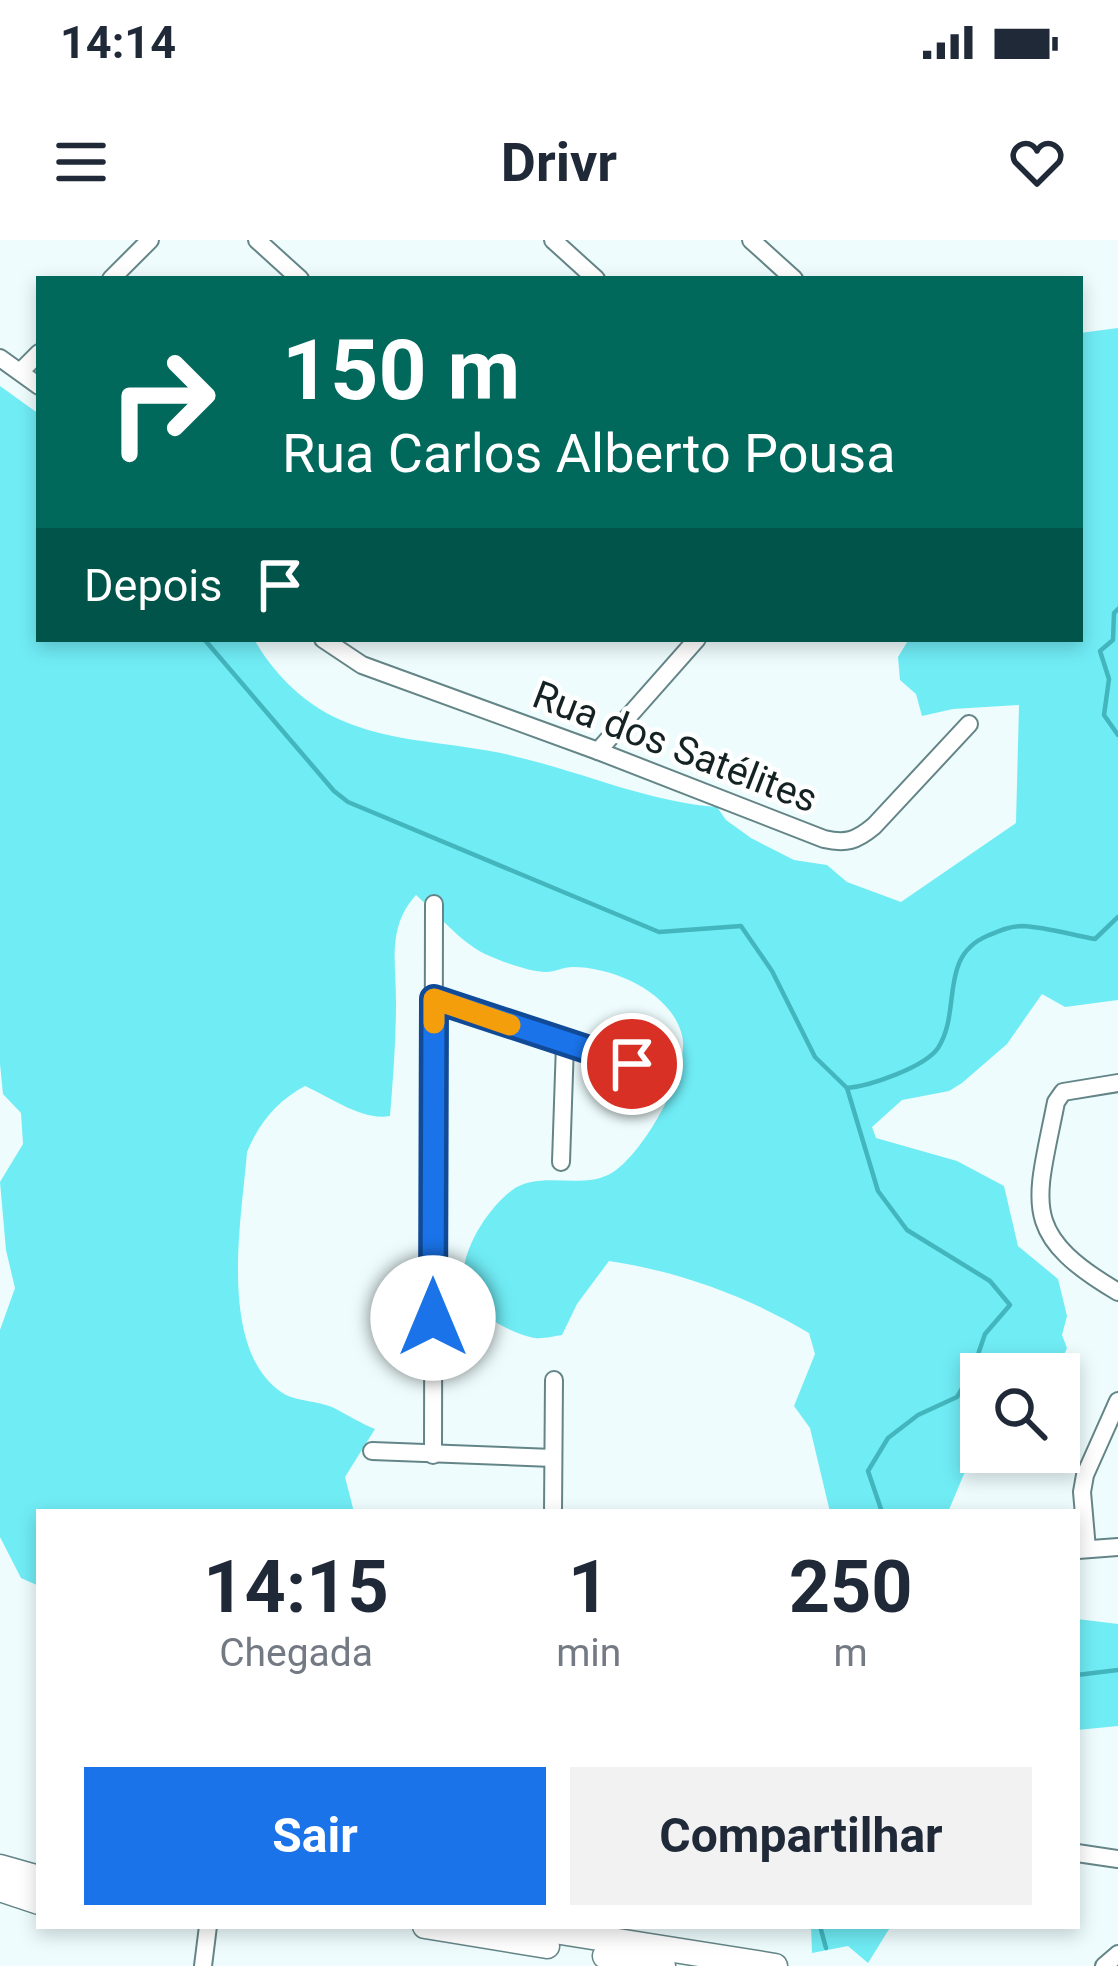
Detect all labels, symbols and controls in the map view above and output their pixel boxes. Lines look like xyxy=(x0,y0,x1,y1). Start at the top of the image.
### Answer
text: 14:14 xyxy=(60,16,176,69)
icon: menu xyxy=(48,129,114,195)
icon: heart xyxy=(1004,129,1070,195)
text: Drivr xyxy=(501,131,617,194)
text: 150 m xyxy=(282,321,520,420)
icon: right xyxy=(84,324,240,480)
text: Rua Carlos Alberto Pousa xyxy=(282,422,896,485)
icon: arrive xyxy=(247,552,313,618)
text: Depois xyxy=(84,559,223,612)
street label: Rua dos Satélites xyxy=(526,672,824,822)
pin xyxy=(581,1013,683,1115)
icon: arrive xyxy=(599,1031,665,1097)
position arrow xyxy=(370,1255,496,1381)
map controls xyxy=(960,1353,1080,1473)
button: search xyxy=(960,1353,1080,1473)
text: 14:15 xyxy=(203,1545,389,1630)
text: 1 xyxy=(568,1545,609,1630)
text: 250 xyxy=(789,1545,913,1630)
text: Chegada xyxy=(219,1630,373,1676)
text: min xyxy=(556,1630,621,1676)
text: m xyxy=(834,1630,868,1676)
button: Sair xyxy=(84,1767,546,1905)
button: Compartilhar xyxy=(570,1767,1032,1905)

